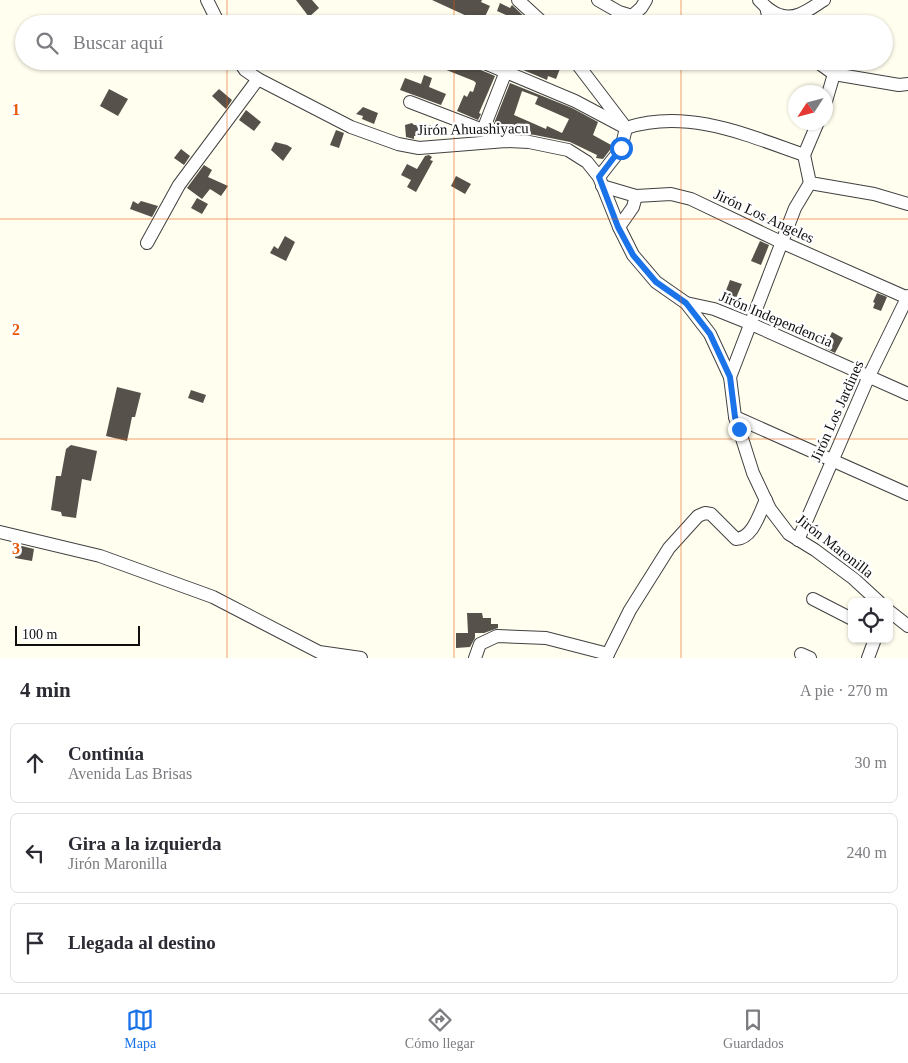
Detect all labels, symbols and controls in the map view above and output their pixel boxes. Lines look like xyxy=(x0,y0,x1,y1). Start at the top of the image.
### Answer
search box xyxy=(15,15,893,70)
icon: search xyxy=(33,29,61,57)
text: Buscar aquí xyxy=(73,32,163,53)
north arrow xyxy=(788,85,833,130)
text: 1 xyxy=(12,101,20,118)
street label: Jirón Ahuashiyacu xyxy=(417,120,529,138)
route start xyxy=(610,137,633,160)
street label: Jirón Los Angeles xyxy=(712,186,817,246)
street label: Jirón Independencia xyxy=(717,288,835,350)
text: 2 xyxy=(12,321,20,338)
street label: Jirón Los Jardines xyxy=(807,358,867,464)
route end xyxy=(728,418,751,441)
street label: Jirón Maronilla xyxy=(793,511,877,581)
text: 3 xyxy=(12,540,20,557)
map controls xyxy=(848,598,893,643)
button: locate xyxy=(848,598,893,643)
scale bar xyxy=(15,623,140,646)
text: 100 m xyxy=(22,627,57,642)
text: 4 min xyxy=(20,678,71,702)
text: A pie · 270 m xyxy=(800,682,888,699)
text: Continúa xyxy=(68,743,144,764)
icon: ahead xyxy=(21,749,49,777)
text: 30 m xyxy=(855,754,887,771)
text: Avenida Las Brisas xyxy=(68,765,192,782)
text: Gira a la izquierda xyxy=(68,833,222,854)
icon: left xyxy=(21,839,49,867)
text: 240 m xyxy=(847,844,887,861)
text: Jirón Maronilla xyxy=(68,855,167,872)
icon: arrive xyxy=(21,929,49,957)
text: Llegada al destino xyxy=(68,932,216,953)
tab: Mapa xyxy=(124,1006,156,1052)
tab: Cómo llegar xyxy=(405,1006,474,1052)
tab: Guardados xyxy=(723,1006,784,1052)

